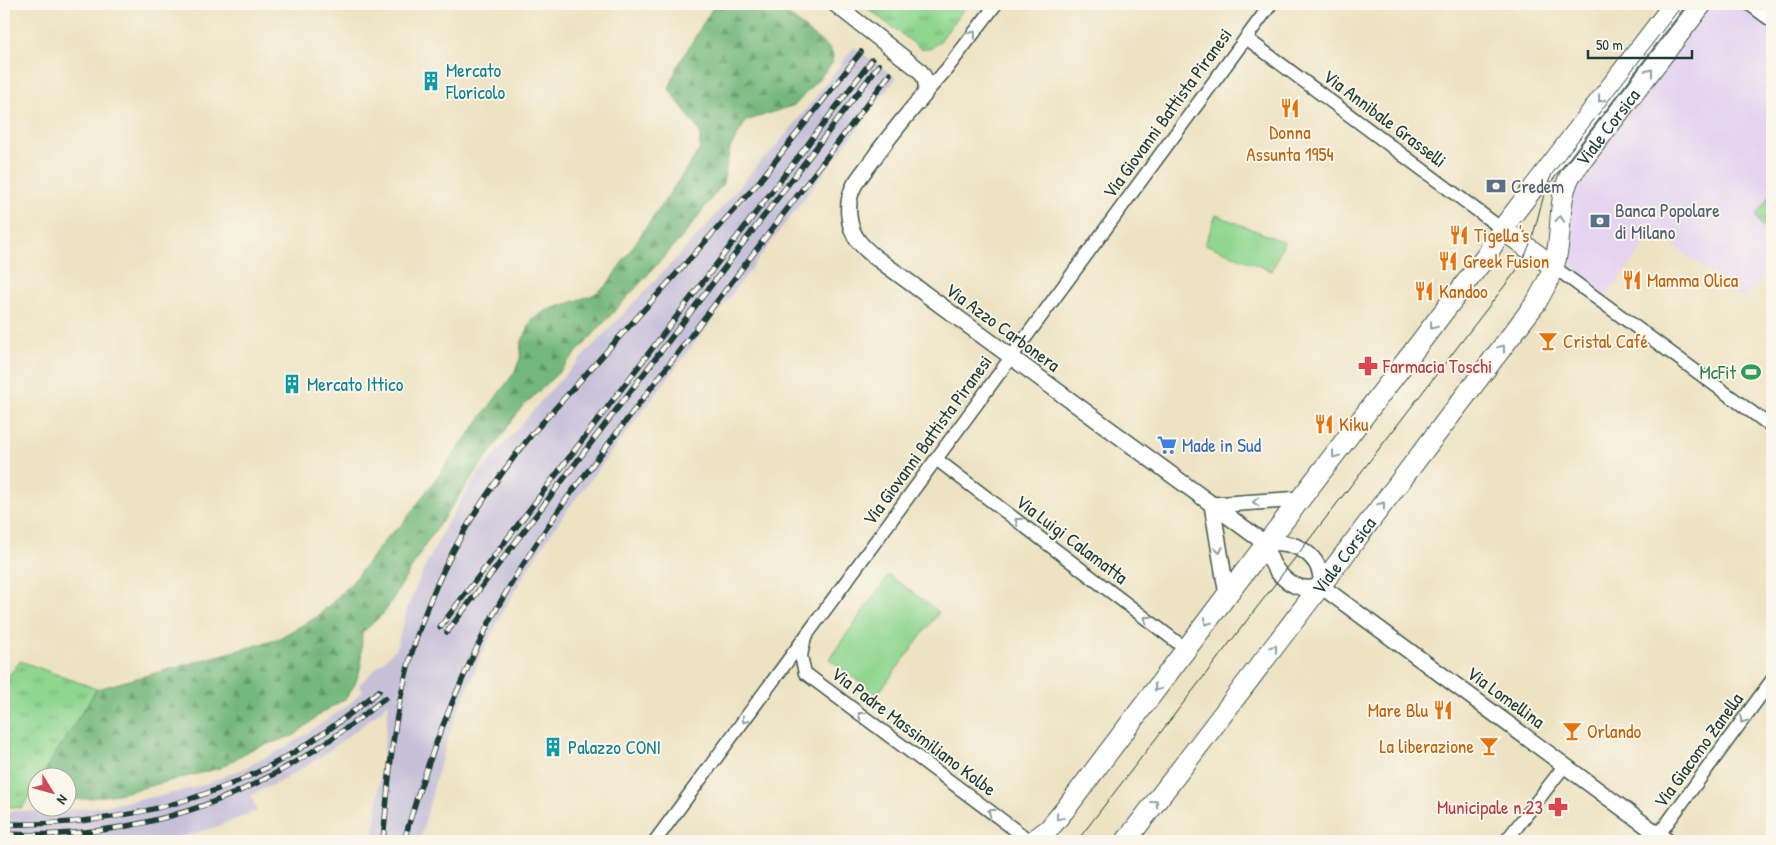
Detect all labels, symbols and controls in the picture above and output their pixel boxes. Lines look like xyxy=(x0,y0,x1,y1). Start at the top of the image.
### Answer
street label: Via Giovanni Battista Piranesi xyxy=(1096,23,1238,203)
scale bar xyxy=(1588,28,1692,60)
one-way arrow xyxy=(967,30,976,40)
text: 50 m xyxy=(1596,34,1623,55)
place label: Mercato Floricolo xyxy=(445,57,505,105)
street label: Via Annibale Grasselli xyxy=(1318,63,1452,173)
one-way arrow xyxy=(1644,69,1652,78)
building icon: Mercato Floricolo xyxy=(420,70,442,92)
street label: Viale Corsica xyxy=(1569,83,1646,171)
one-way arrow xyxy=(1598,93,1606,102)
restaurant icon: Donna Assunta 1954 xyxy=(1279,97,1301,119)
place label: Donna Assunta 1954 xyxy=(1246,119,1334,167)
place label: Credem xyxy=(1511,173,1564,199)
bank icon: Credem xyxy=(1485,175,1507,197)
place label: Banca Popolare di Milano xyxy=(1615,197,1720,245)
bank icon: Banca Popolare di Milano xyxy=(1589,210,1611,232)
one-way arrow xyxy=(1555,214,1566,222)
place label: Tigella's xyxy=(1474,222,1529,248)
restaurant icon: Tigella's xyxy=(1448,224,1470,246)
place label: Greek Fusion xyxy=(1463,248,1549,274)
restaurant icon: Greek Fusion xyxy=(1437,250,1459,272)
place label: Mamma Olica xyxy=(1647,267,1739,293)
restaurant icon: Mamma Olica xyxy=(1621,269,1643,291)
street label: Via Azzo Carbonera xyxy=(940,277,1066,378)
place label: Kandoo xyxy=(1439,278,1488,304)
restaurant icon: Kandoo xyxy=(1413,280,1435,302)
one-way arrow xyxy=(1431,320,1439,329)
place label: Cristal Café xyxy=(1563,328,1648,354)
bar icon: Cristal Café xyxy=(1537,330,1559,352)
one-way arrow xyxy=(1496,344,1505,354)
street label: Via Giovanni Battista Piranesi xyxy=(856,350,998,530)
place label: Farmacia Toschi xyxy=(1382,353,1492,379)
pharmacy icon: Farmacia Toschi xyxy=(1357,355,1379,377)
place label: McFit xyxy=(1699,359,1736,385)
sports icon: McFit xyxy=(1740,361,1762,383)
place label: Mercato Ittico xyxy=(307,371,404,397)
building icon: Mercato Ittico xyxy=(281,373,303,395)
place label: Kiku xyxy=(1339,411,1369,437)
restaurant icon: Kiku xyxy=(1313,413,1335,435)
place label: Made in Sud xyxy=(1182,432,1262,458)
supermarket icon: Made in Sud xyxy=(1156,434,1178,456)
one-way arrow xyxy=(1332,449,1340,458)
street label: Via Luigi Calamatta xyxy=(1011,488,1134,590)
one-way arrow xyxy=(1252,496,1260,507)
one-way arrow xyxy=(1377,502,1385,511)
street label: Viale Corsica xyxy=(1306,511,1382,600)
one-way arrow xyxy=(1014,518,1024,527)
one-way arrow xyxy=(1214,545,1224,554)
one-way arrow xyxy=(1204,616,1212,625)
one-way arrow xyxy=(1144,617,1153,625)
one-way arrow xyxy=(1268,645,1276,654)
street label: Via Padre Massimiliano Kolbe xyxy=(826,660,1002,802)
street label: Via Lomellina xyxy=(1462,660,1551,734)
one-way arrow xyxy=(1154,682,1163,692)
street label: Via Giacomo Zanella xyxy=(1647,687,1749,813)
place label: Mare Blu xyxy=(1368,697,1428,723)
restaurant icon: Mare Blu xyxy=(1432,699,1454,721)
one-way arrow xyxy=(858,712,867,720)
one-way arrow xyxy=(742,714,751,724)
one-way arrow xyxy=(1741,714,1749,723)
place label: Orlando xyxy=(1587,718,1641,744)
bar icon: Orlando xyxy=(1561,720,1583,742)
place label: La liberazione xyxy=(1379,733,1474,759)
place label: Palazzo CONI xyxy=(568,734,661,760)
bar icon: La liberazione xyxy=(1478,735,1500,757)
building icon: Palazzo CONI xyxy=(542,736,564,758)
north arrow xyxy=(28,768,78,818)
text: N xyxy=(53,791,73,809)
place label: Municipale n.23 xyxy=(1437,794,1543,820)
pharmacy icon: Municipale n.23 xyxy=(1547,796,1569,818)
one-way arrow xyxy=(1150,800,1158,809)
one-way arrow xyxy=(987,809,997,818)
one-way arrow xyxy=(1056,811,1064,820)

